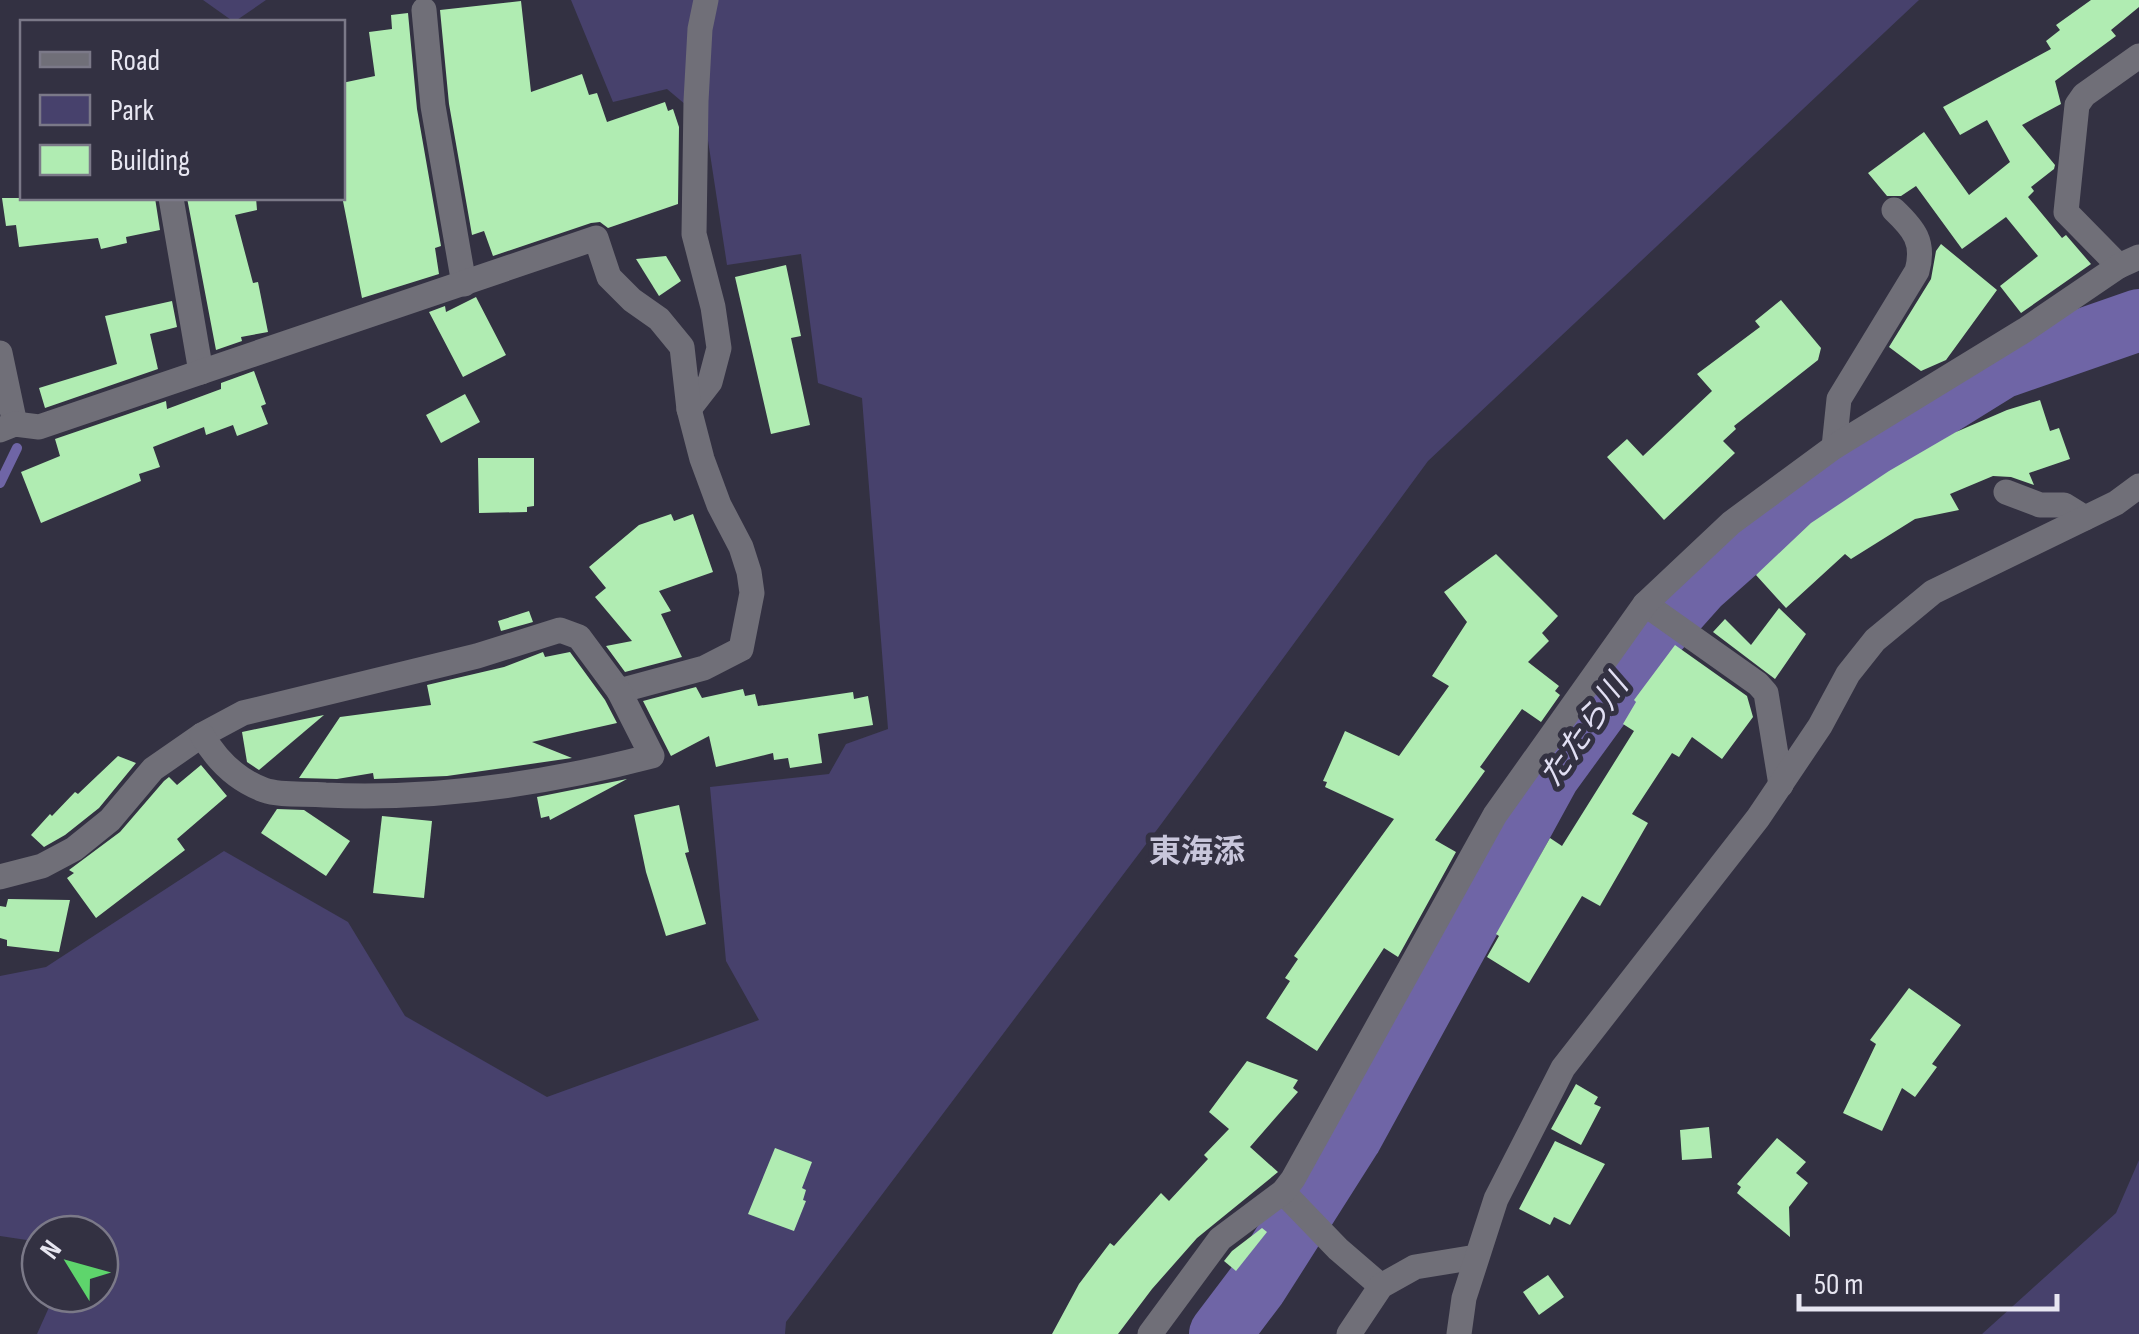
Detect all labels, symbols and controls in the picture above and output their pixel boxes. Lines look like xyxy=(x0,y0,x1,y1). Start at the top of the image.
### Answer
legend xyxy=(20,20,345,200)
text: Road xyxy=(110,43,160,79)
text: Park xyxy=(110,93,154,129)
text: Building xyxy=(110,143,190,179)
water label: たたら川 xyxy=(1532,666,1639,795)
district label: 東海添 xyxy=(1149,833,1245,872)
north arrow xyxy=(20,1214,120,1314)
text: N xyxy=(34,1234,69,1266)
scale bar xyxy=(1799,1249,2056,1311)
text: 50 m xyxy=(1814,1267,1863,1303)

